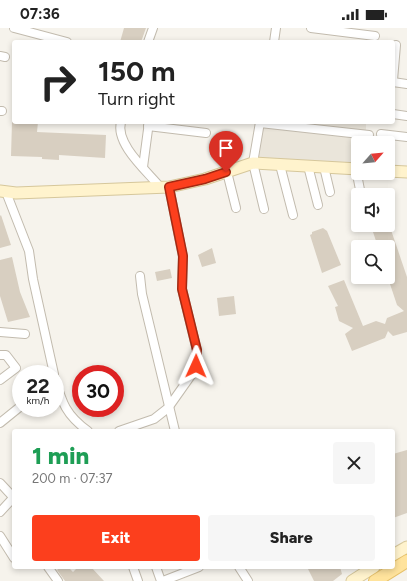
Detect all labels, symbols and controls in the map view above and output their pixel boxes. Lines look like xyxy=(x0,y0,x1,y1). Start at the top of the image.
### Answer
text: 07:36 xyxy=(20,5,60,23)
text: 150 m xyxy=(98,54,175,88)
icon: right xyxy=(32,56,84,108)
text: Turn right xyxy=(98,88,175,110)
pin xyxy=(209,131,243,172)
north arrow xyxy=(351,136,395,180)
map controls xyxy=(351,136,395,284)
icon: arrive xyxy=(215,137,237,159)
button: sound xyxy=(351,188,395,232)
button: search xyxy=(351,240,395,284)
position arrow xyxy=(175,345,217,387)
speed limit sign: 30 xyxy=(72,365,124,417)
text: 22 xyxy=(26,374,50,398)
text: km/h xyxy=(27,394,49,407)
text: 1 min xyxy=(32,441,89,470)
button: close xyxy=(333,442,375,484)
text: 200 m · 07:37 xyxy=(32,471,113,486)
button: Exit xyxy=(32,515,200,561)
button: Share xyxy=(208,515,375,561)

